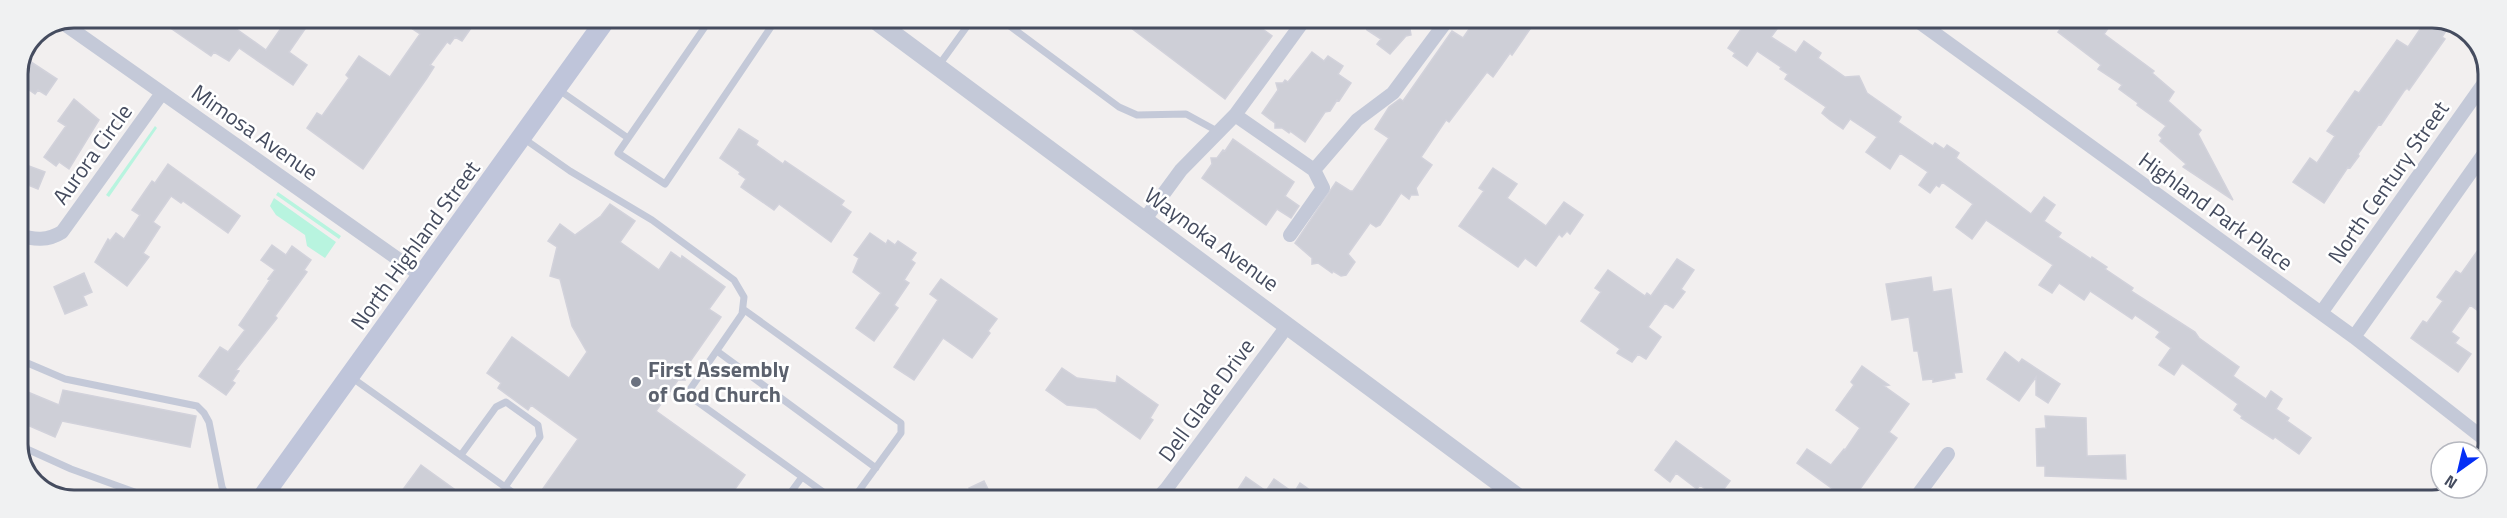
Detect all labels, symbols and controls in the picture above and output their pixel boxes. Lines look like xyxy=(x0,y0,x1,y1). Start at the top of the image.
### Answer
street label: Mimosa Avenue xyxy=(185,76,325,188)
street label: North Century Street xyxy=(2319,93,2457,270)
street label: Aurora Circle xyxy=(44,97,140,211)
street label: Highland Park Place xyxy=(2132,143,2300,279)
street label: North Highland Street xyxy=(342,153,488,337)
street label: Waynoka Avenue xyxy=(1138,178,1286,300)
street label: Dell Glade Drive xyxy=(1149,331,1263,469)
place label: First Assembly of God Church xyxy=(648,352,789,411)
marker: First Assembly of God Church xyxy=(629,375,643,389)
north arrow xyxy=(2429,440,2489,500)
text: N xyxy=(2439,469,2462,495)

